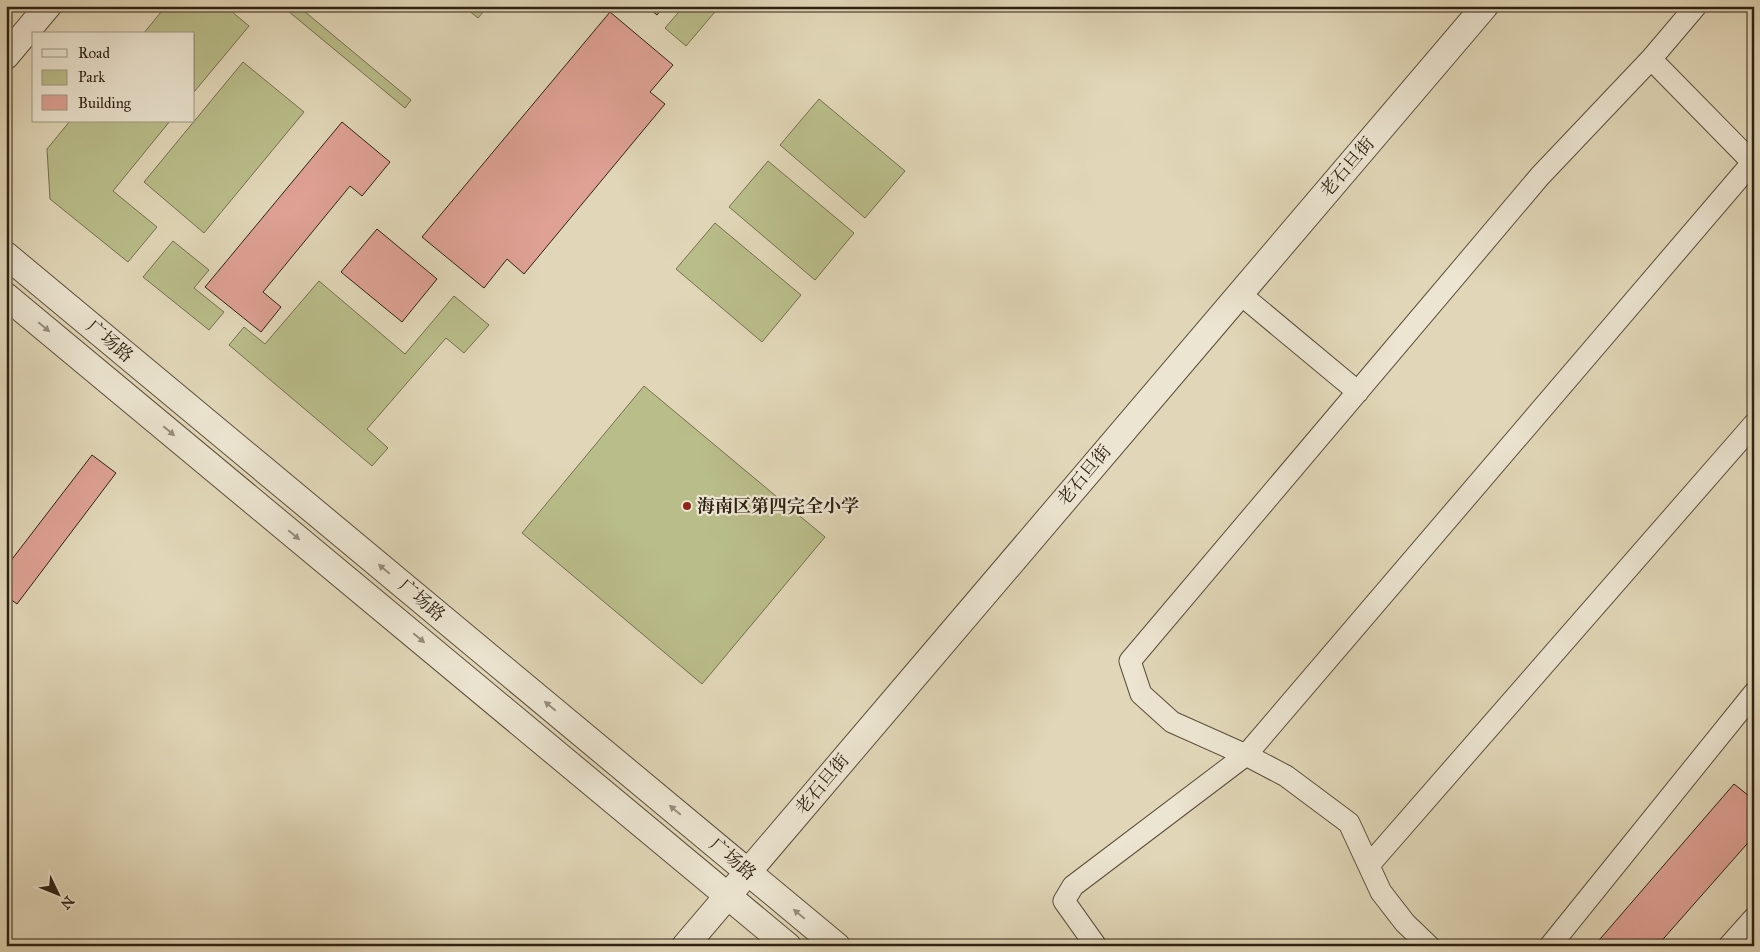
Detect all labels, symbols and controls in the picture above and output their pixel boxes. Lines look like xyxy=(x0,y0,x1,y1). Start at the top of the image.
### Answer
legend xyxy=(32,32,195,122)
text: Road xyxy=(78,44,110,62)
text: Park xyxy=(78,68,105,86)
text: Building xyxy=(78,94,132,112)
street label: 老石旦街 xyxy=(1315,133,1379,201)
street label: 广场路 xyxy=(82,315,138,367)
one-way arrow xyxy=(37,321,49,333)
one-way arrow xyxy=(162,425,175,436)
street label: 老石旦街 xyxy=(1052,440,1116,510)
place label: 海南区第四完全小学 xyxy=(697,495,859,517)
marker: 海南区第四完全小学 xyxy=(681,500,693,512)
one-way arrow xyxy=(287,529,300,540)
one-way arrow xyxy=(379,563,391,575)
street label: 广场路 xyxy=(394,574,450,626)
one-way arrow xyxy=(412,633,425,644)
one-way arrow xyxy=(543,701,556,712)
street label: 老石旦街 xyxy=(790,749,854,819)
one-way arrow xyxy=(668,805,681,816)
street label: 广场路 xyxy=(705,833,761,885)
north arrow xyxy=(32,870,82,920)
text: N xyxy=(57,892,77,913)
one-way arrow xyxy=(793,909,806,920)

